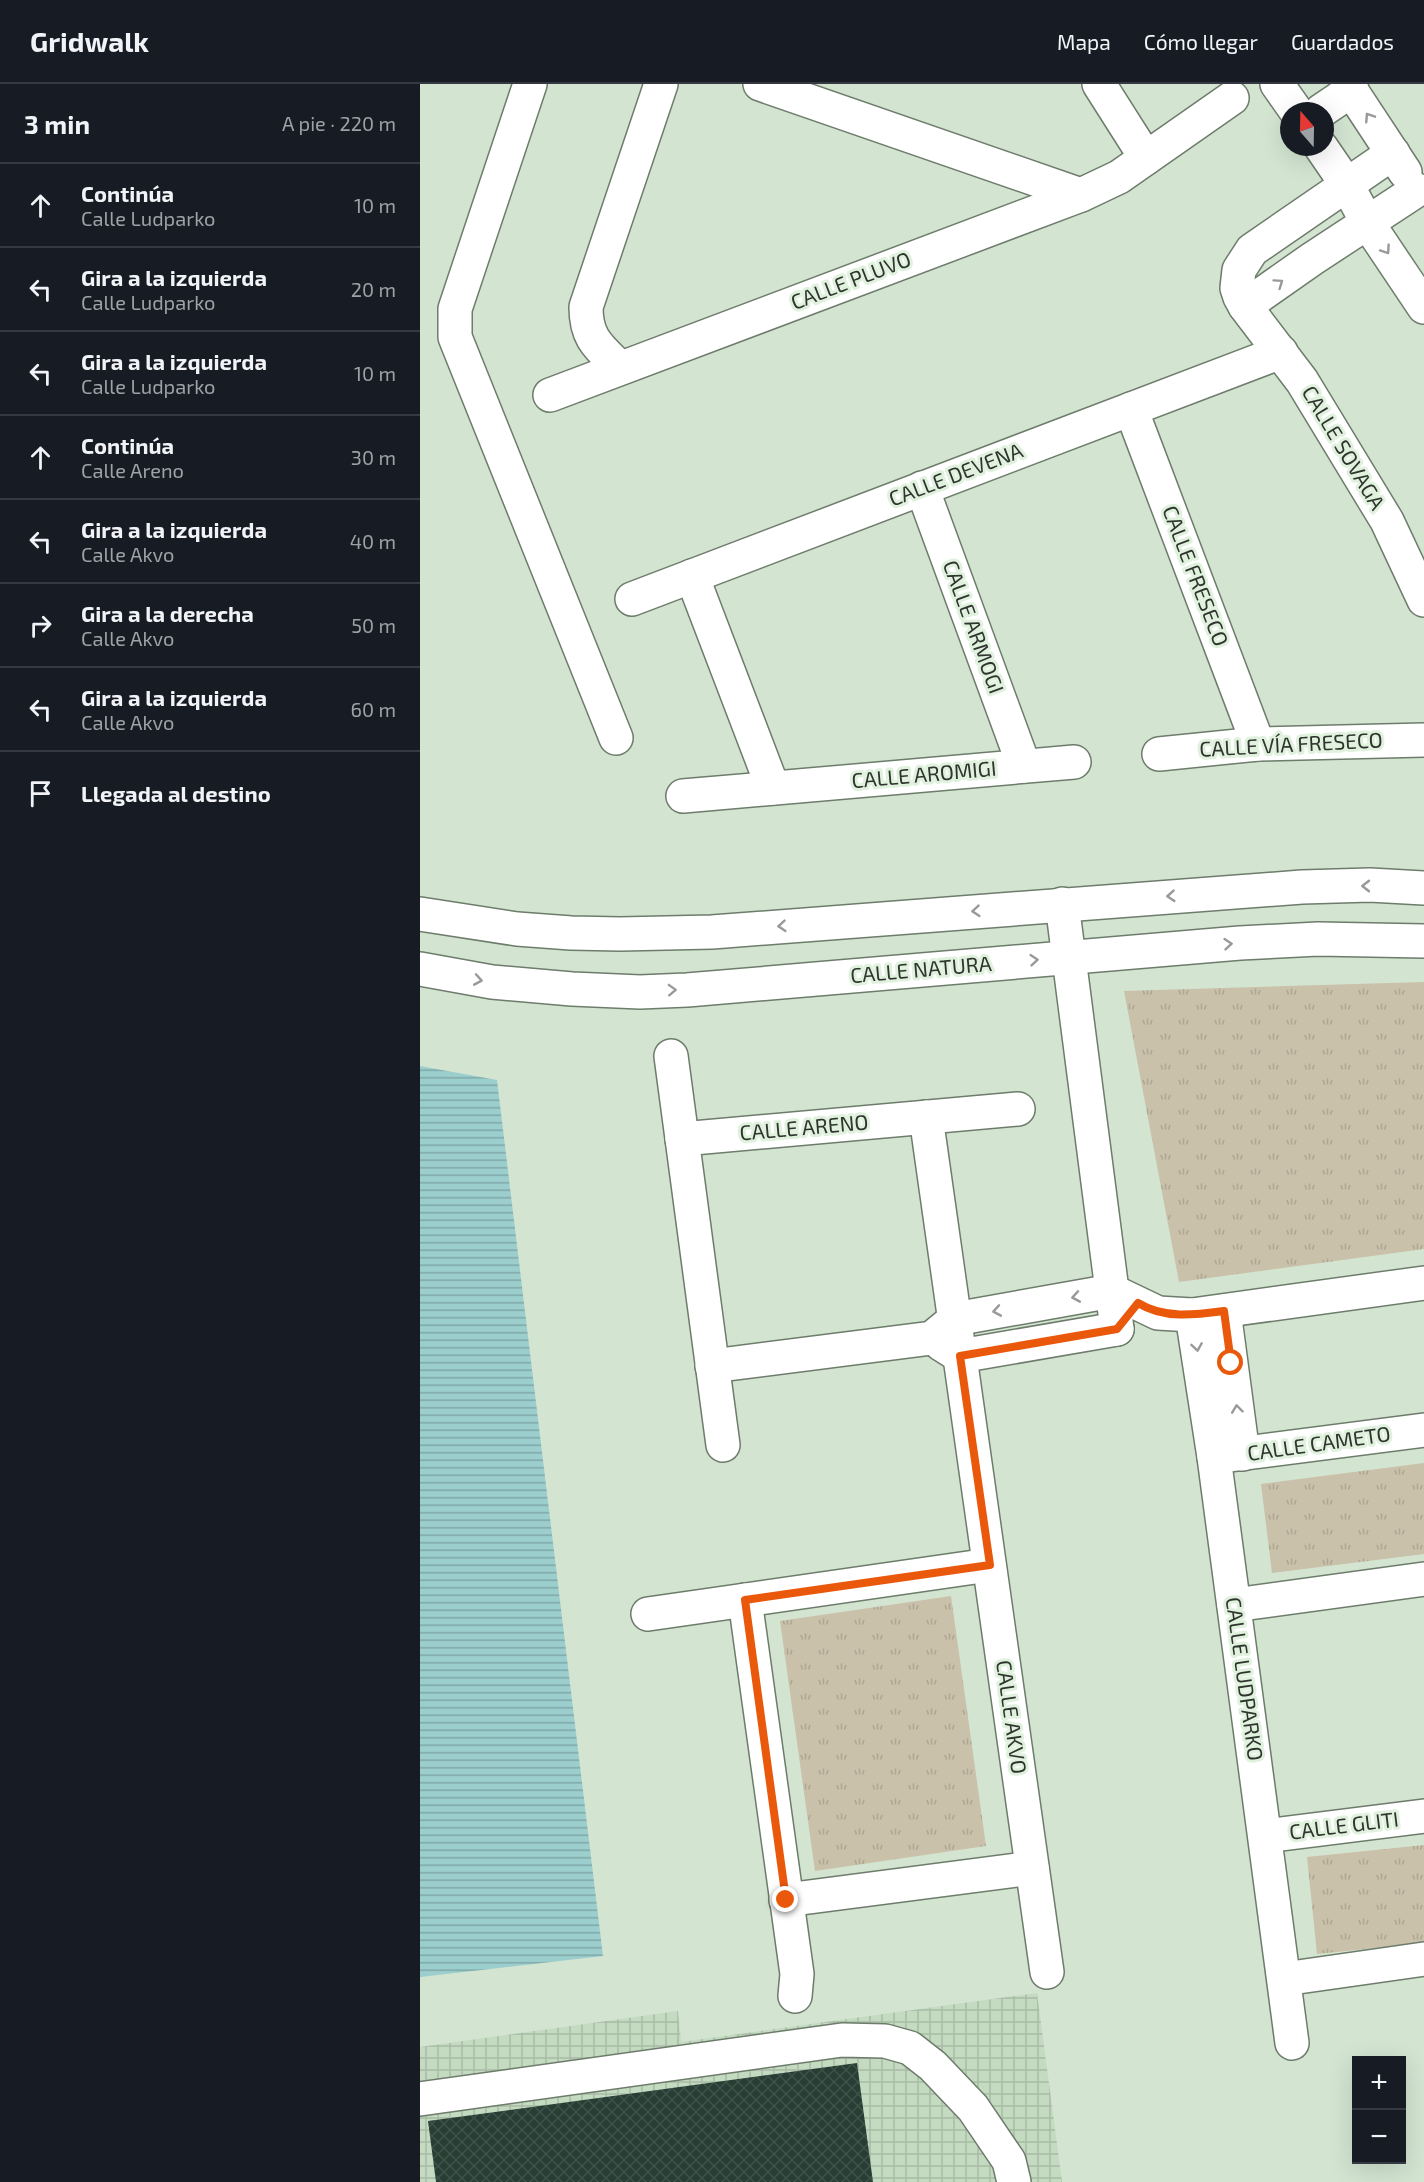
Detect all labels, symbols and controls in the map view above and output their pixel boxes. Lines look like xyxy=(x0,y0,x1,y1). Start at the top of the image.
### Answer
text: Gridwalk xyxy=(30,24,149,58)
text: Mapa xyxy=(1057,29,1111,54)
text: Cómo llegar xyxy=(1144,29,1258,54)
text: Guardados xyxy=(1291,29,1394,54)
north arrow xyxy=(1280,102,1334,156)
text: 3 min xyxy=(24,108,90,139)
text: A pie · 220 m xyxy=(282,111,396,135)
one-way arrow xyxy=(1365,113,1376,124)
text: Continúa xyxy=(81,180,174,206)
icon: ahead xyxy=(24,189,57,222)
text: 10 m xyxy=(354,193,396,217)
text: Calle Ludparko xyxy=(81,206,215,230)
one-way arrow xyxy=(1378,243,1389,254)
street label: CALLE PLUVO xyxy=(787,245,914,314)
text: Gira a la izquierda xyxy=(81,264,267,290)
icon: left xyxy=(24,273,57,306)
text: 20 m xyxy=(351,277,396,301)
one-way arrow xyxy=(1272,279,1283,290)
text: Calle Ludparko xyxy=(81,290,215,314)
text: Gira a la izquierda xyxy=(81,348,267,374)
icon: left xyxy=(24,357,57,390)
text: 10 m xyxy=(354,361,396,385)
text: Calle Ludparko xyxy=(81,374,215,398)
street label: CALLE SOVAGA xyxy=(1298,381,1391,514)
text: Continúa xyxy=(81,432,174,458)
street label: CALLE DEVENA xyxy=(885,437,1026,511)
icon: ahead xyxy=(24,441,57,474)
text: 30 m xyxy=(351,445,396,469)
text: Calle Areno xyxy=(81,458,184,482)
street label: CALLE FRESECO xyxy=(1158,502,1235,649)
text: Gira a la izquierda xyxy=(81,516,267,542)
icon: left xyxy=(24,525,57,558)
text: 40 m xyxy=(350,529,396,553)
text: Calle Akvo xyxy=(81,542,174,566)
street label: CALLE ARMOGI xyxy=(939,557,1010,696)
text: Gira a la derecha xyxy=(81,600,254,626)
icon: right xyxy=(24,609,57,642)
text: 50 m xyxy=(351,613,396,637)
text: Calle Akvo xyxy=(81,626,174,650)
text: Gira a la izquierda xyxy=(81,684,267,710)
icon: left xyxy=(24,693,57,726)
text: 60 m xyxy=(351,697,396,721)
text: Calle Akvo xyxy=(81,710,174,734)
street label: CALLE VÍA FRESECO xyxy=(1199,726,1383,761)
street label: CALLE AROMIGI xyxy=(850,755,997,792)
icon: arrive xyxy=(24,777,57,810)
text: Llegada al destino xyxy=(81,780,271,806)
one-way arrow xyxy=(1361,880,1370,892)
one-way arrow xyxy=(1166,889,1175,902)
one-way arrow xyxy=(972,904,981,917)
one-way arrow xyxy=(778,919,787,932)
one-way arrow xyxy=(1224,938,1233,951)
street label: CALLE NATURA xyxy=(849,950,993,987)
one-way arrow xyxy=(1029,954,1038,967)
one-way arrow xyxy=(472,973,482,986)
one-way arrow xyxy=(667,984,676,997)
street label: CALLE ARENO xyxy=(738,1108,869,1145)
one-way arrow xyxy=(1071,1290,1081,1303)
one-way arrow xyxy=(992,1304,1002,1317)
one-way arrow xyxy=(1191,1342,1203,1352)
route start xyxy=(1217,1349,1243,1375)
one-way arrow xyxy=(1231,1404,1243,1413)
street label: CALLE CAMETO xyxy=(1246,1420,1392,1465)
street label: CALLE LUDPARKO xyxy=(1222,1595,1269,1762)
street label: CALLE AKVO xyxy=(992,1658,1033,1775)
street label: CALLE GLITI xyxy=(1288,1805,1400,1844)
route end xyxy=(772,1886,798,1912)
map controls xyxy=(1352,2056,1406,2164)
button: + xyxy=(1352,2056,1406,2110)
button: − xyxy=(1352,2110,1406,2164)

